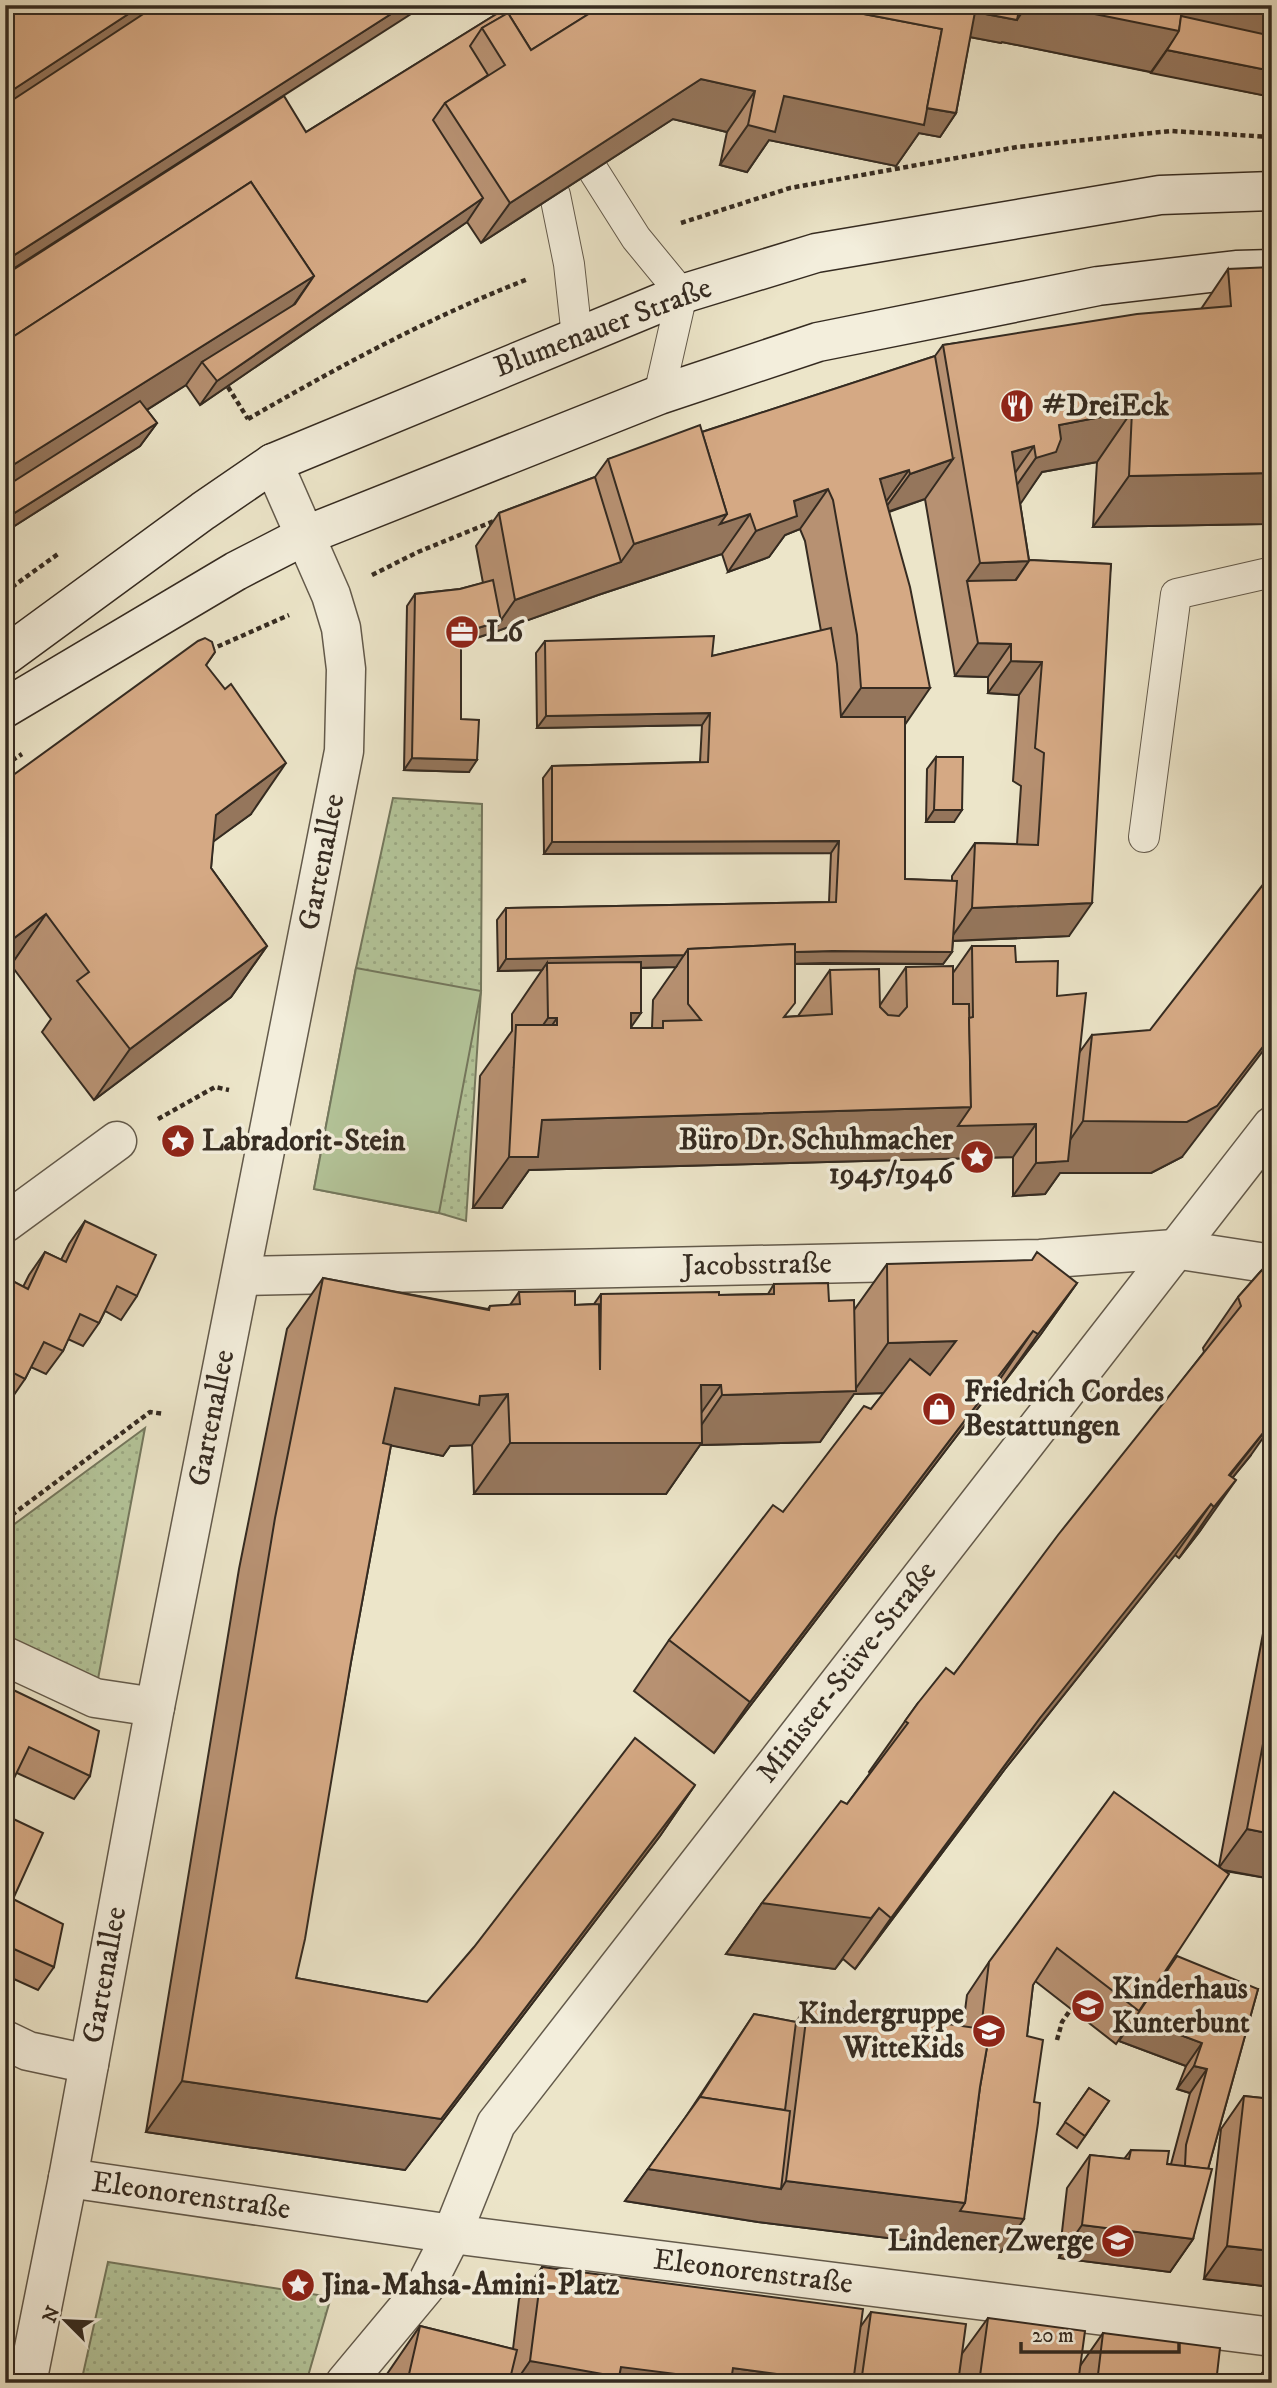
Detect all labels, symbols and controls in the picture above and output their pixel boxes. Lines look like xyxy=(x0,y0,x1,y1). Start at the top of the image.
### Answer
street label: Blumenauer Straße xyxy=(489,270,717,386)
restaurant icon: #DreiEck xyxy=(998,387,1036,425)
place label: #DreiEck xyxy=(1042,388,1170,425)
office icon: L6 xyxy=(443,613,481,651)
place label: L6 xyxy=(486,614,525,651)
street label: Gartenallee xyxy=(291,791,353,933)
place icon: Labradorit-Stein xyxy=(159,1122,197,1160)
place label: Büro Dr. Schuhmacher 1945/1946 xyxy=(679,1122,954,1193)
place label: Labradorit-Stein xyxy=(202,1123,406,1160)
place icon: Büro Dr. Schuhmacher 1945/1946 xyxy=(958,1138,996,1176)
street label: Jacobsstraße xyxy=(679,1245,832,1285)
street label: Gartenallee xyxy=(181,1347,243,1489)
place label: Friedrich Cordes Bestattungen xyxy=(964,1374,1164,1445)
shop icon: Friedrich Cordes Bestattungen xyxy=(920,1390,958,1428)
street label: Minister-Stüve-Straße xyxy=(749,1554,945,1790)
street label: Gartenallee xyxy=(75,1904,135,2046)
place label: Kinderhaus Kunterbunt xyxy=(1112,1971,1250,2042)
school or university icon: Kinderhaus Kunterbunt xyxy=(1069,1987,1107,2025)
place label: Kindergruppe WitteKids xyxy=(798,1996,965,2067)
school or university icon: Kindergruppe WitteKids xyxy=(970,2012,1008,2050)
street label: Eleonorenstraße xyxy=(89,2164,293,2228)
school or university icon: Lindener Zwerge xyxy=(1099,2222,1137,2260)
place label: Lindener Zwerge xyxy=(888,2223,1095,2260)
street label: Eleonorenstraße xyxy=(651,2241,855,2303)
place icon: Jina-Mahsa-Amini-Platz xyxy=(279,2266,317,2304)
place label: Jina-Mahsa-Amini-Platz xyxy=(319,2267,620,2304)
north arrow xyxy=(32,2286,102,2356)
text: N xyxy=(38,2303,66,2327)
scale bar xyxy=(1021,2311,1179,2355)
text: 20 m xyxy=(1032,2323,1074,2349)

